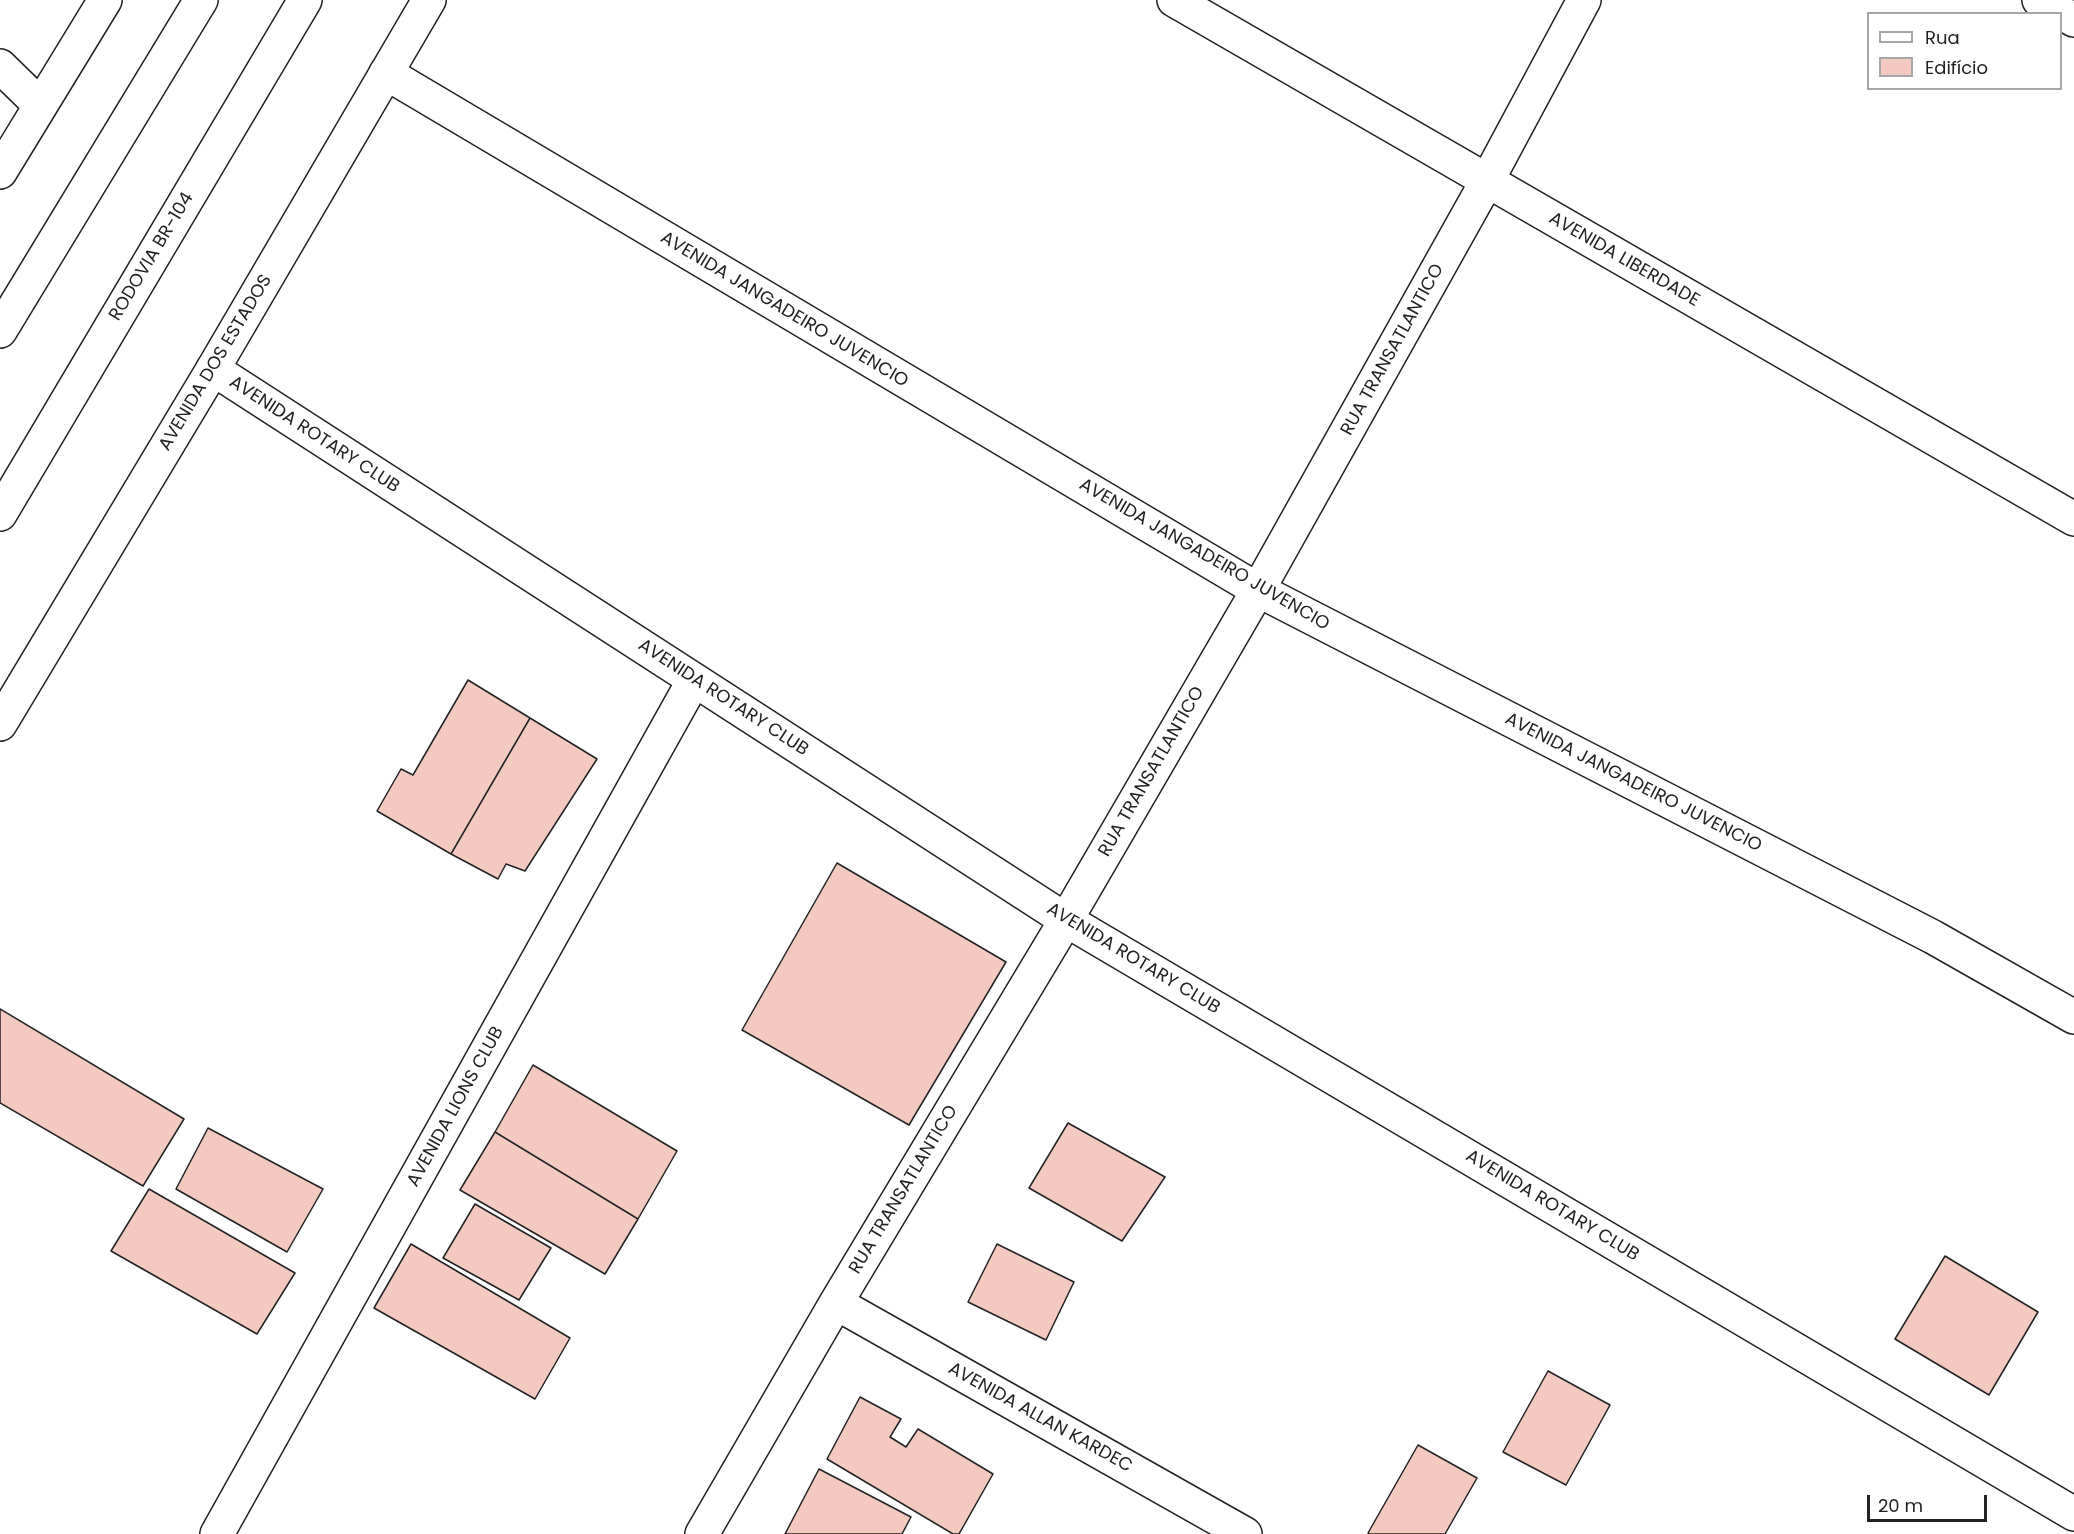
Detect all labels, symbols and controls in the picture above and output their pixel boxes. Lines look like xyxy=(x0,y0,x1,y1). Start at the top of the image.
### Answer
legend xyxy=(1867,12,2062,90)
text: Rua xyxy=(1925,25,1960,50)
text: Edifício xyxy=(1925,55,1988,80)
street label: RODOVIA BR-104 xyxy=(105,189,199,325)
street label: AVENIDA LIBERDADE xyxy=(1545,208,1703,312)
street label: AVENIDA JANGADEIRO JUVENCIO xyxy=(656,227,912,393)
street label: RUA TRANSATLANTICO xyxy=(1337,260,1449,440)
street label: AVENIDA DOS ESTADOS xyxy=(155,271,277,455)
street label: AVENIDA ROTARY CLUB xyxy=(225,372,403,498)
street label: AVENIDA JANGADEIRO JUVENCIO xyxy=(1075,474,1333,636)
street label: AVENIDA ROTARY CLUB xyxy=(634,635,812,761)
street label: RUA TRANSATLANTICO xyxy=(1094,683,1210,861)
street label: AVENIDA JANGADEIRO JUVENCIO xyxy=(1501,709,1765,857)
street label: AVENIDA ROTARY CLUB xyxy=(1042,899,1224,1019)
street label: AVENIDA LIONS CLUB xyxy=(403,1023,509,1191)
street label: RUA TRANSATLANTICO xyxy=(845,1102,963,1278)
street label: AVENIDA ROTARY CLUB xyxy=(1461,1146,1643,1266)
street label: AVENIDA ALLAN KARDEC xyxy=(944,1358,1136,1478)
scale bar xyxy=(1870,1483,1990,1521)
text: 20 m xyxy=(1878,1493,1923,1518)

